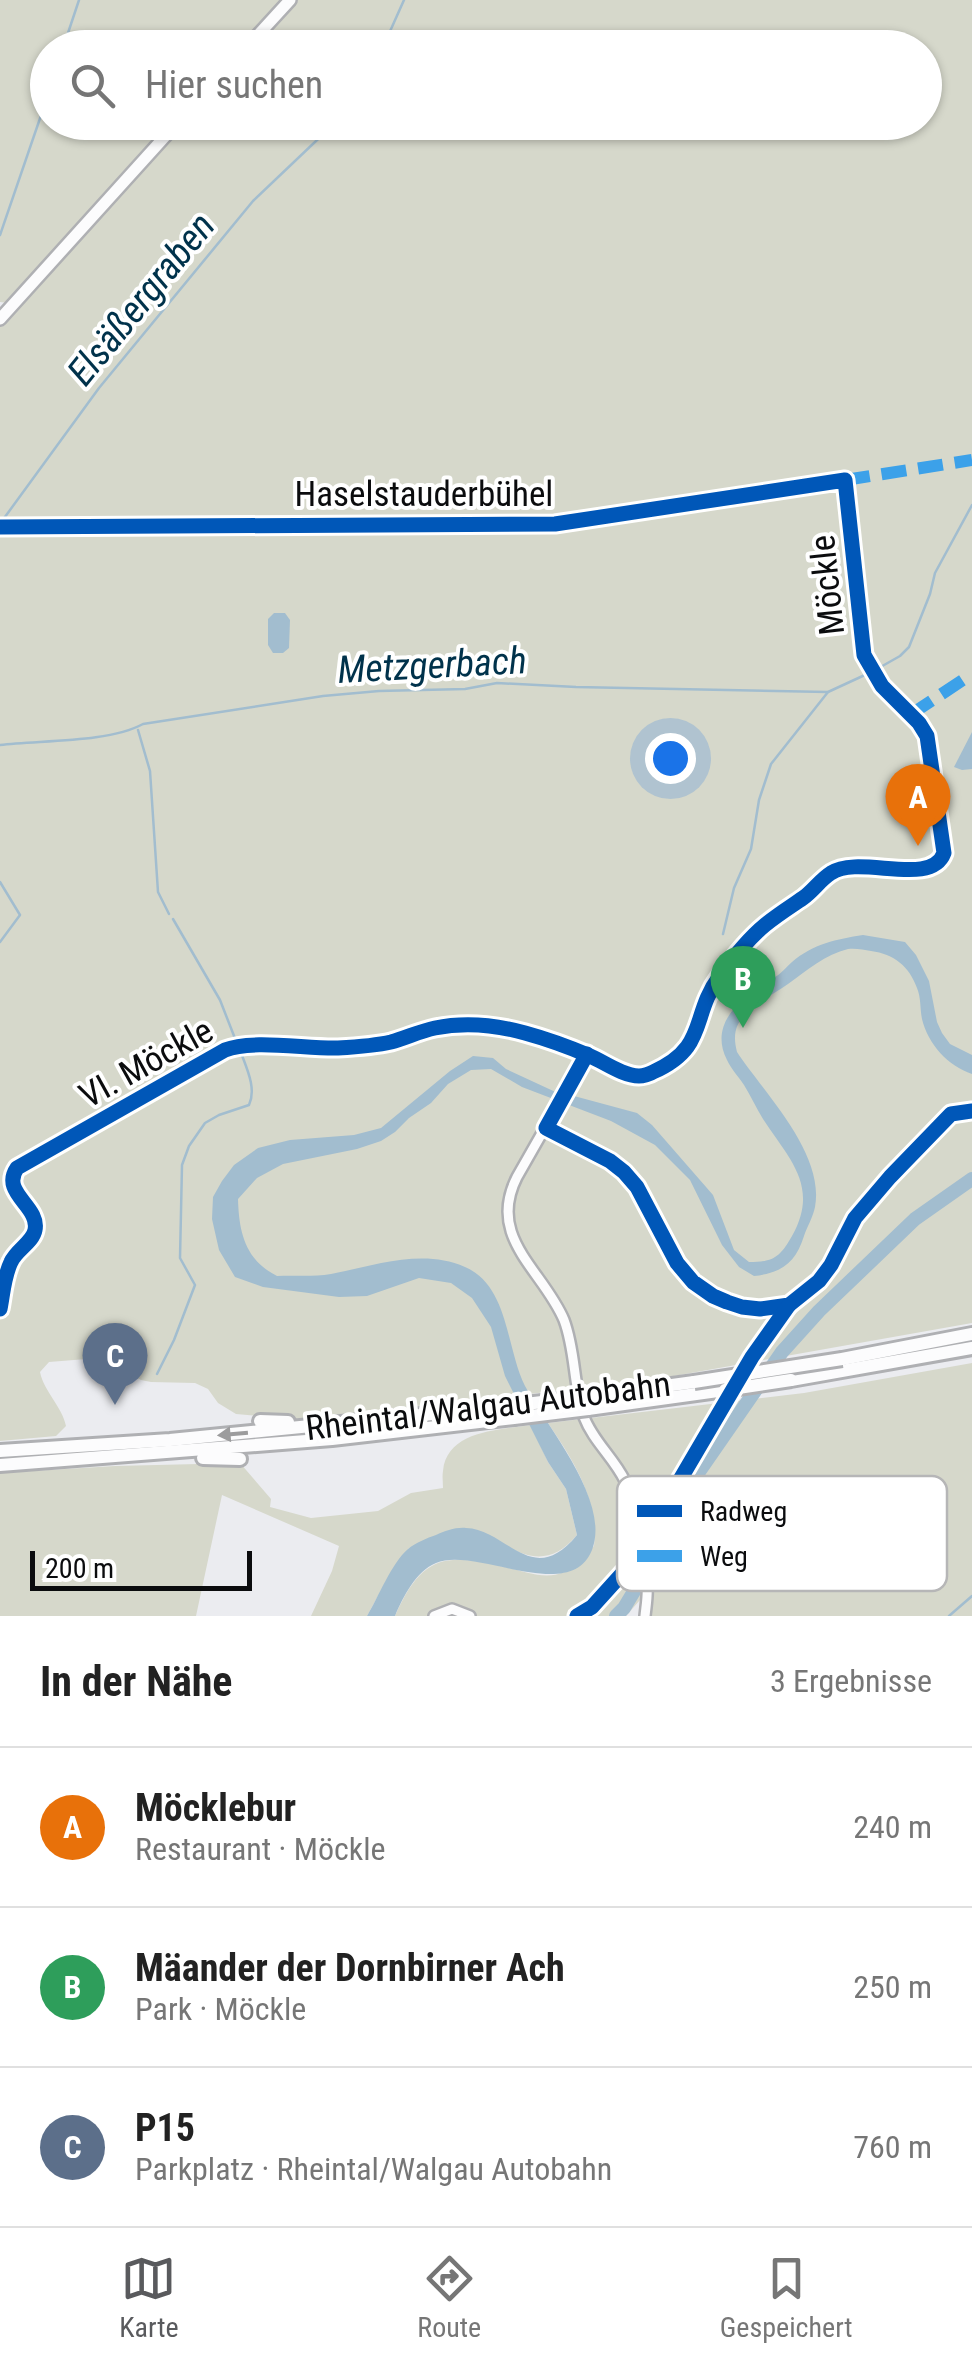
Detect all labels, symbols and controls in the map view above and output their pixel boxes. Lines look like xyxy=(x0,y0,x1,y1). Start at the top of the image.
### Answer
search box xyxy=(30,30,942,140)
icon: search xyxy=(65,58,120,113)
text: Hier suchen xyxy=(145,63,323,107)
water label: Elsäßergraben xyxy=(58,204,224,394)
street label: Haselstauderbühel xyxy=(295,474,553,515)
street label: Möckle xyxy=(802,533,853,637)
water label: Metzgerbach xyxy=(336,638,528,692)
your location xyxy=(645,733,696,784)
pin: A xyxy=(886,764,950,846)
pin: B xyxy=(710,946,776,1028)
street label: VI. Möckle xyxy=(72,1010,220,1117)
pin: C xyxy=(82,1322,148,1405)
street label: Rheintal/Walgau Autobahn xyxy=(303,1364,673,1449)
one-way arrow xyxy=(217,1426,249,1442)
legend xyxy=(617,1476,947,1591)
text: Radweg xyxy=(700,1495,787,1528)
text: Weg xyxy=(700,1540,748,1573)
scale bar xyxy=(30,1546,252,1590)
text: 200 m xyxy=(45,1552,114,1585)
text: In der Nähe xyxy=(40,1657,232,1706)
text: 3 Ergebnisse xyxy=(770,1662,932,1700)
text: Möcklebur xyxy=(135,1786,296,1830)
text: A xyxy=(63,1808,82,1846)
text: 240 m xyxy=(853,1808,932,1846)
text: Restaurant · Möckle xyxy=(135,1830,386,1868)
text: Mäander der Dornbirner Ach xyxy=(135,1946,565,1990)
text: B xyxy=(64,1968,81,2006)
text: 250 m xyxy=(853,1968,932,2006)
text: Park · Möckle xyxy=(135,1990,306,2028)
text: P15 xyxy=(135,2106,195,2150)
text: C xyxy=(63,2128,82,2166)
text: 760 m xyxy=(853,2128,932,2166)
text: Parkplatz · Rheintal/Walgau Autobahn xyxy=(135,2150,612,2188)
tab: Karte xyxy=(119,2251,179,2344)
tab: Route xyxy=(417,2251,481,2344)
tab: Gespeichert xyxy=(720,2251,853,2344)

